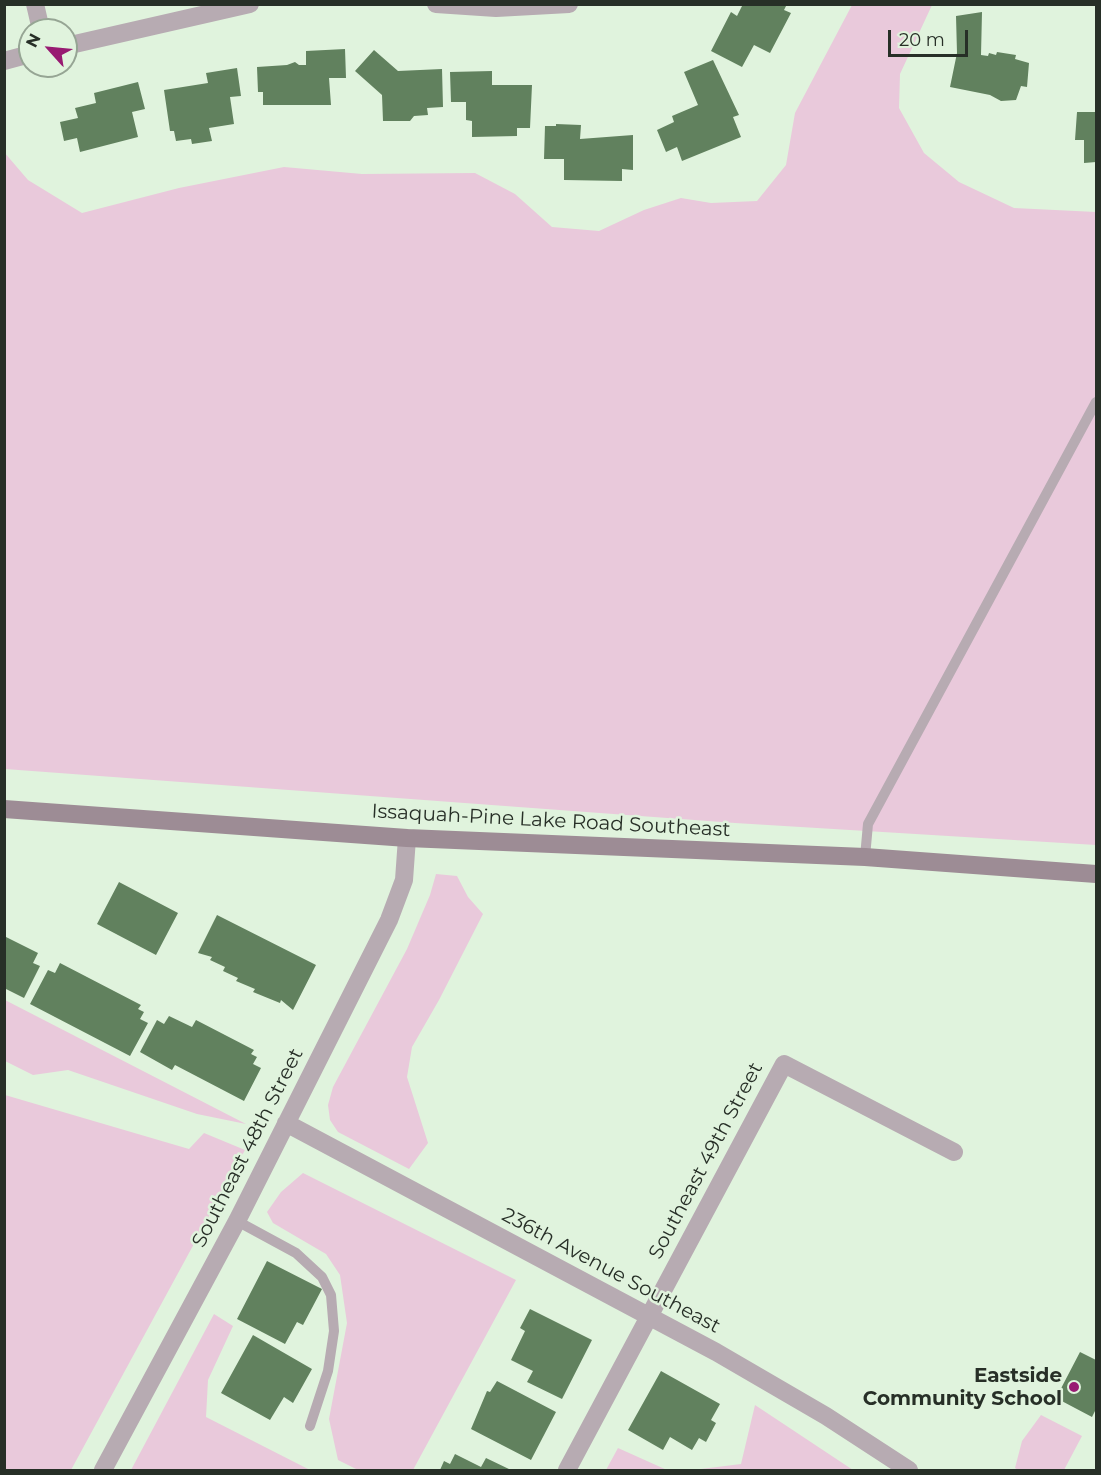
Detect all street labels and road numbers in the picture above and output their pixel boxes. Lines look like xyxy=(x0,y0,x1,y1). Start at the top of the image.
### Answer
street label: Issaquah-Pine Lake Road Southeast xyxy=(371,800,731,842)
street label: Southeast 48th Street xyxy=(187,1044,309,1252)
street label: Southeast 49th Street xyxy=(644,1059,768,1263)
street label: 236th Avenue Southeast xyxy=(498,1203,724,1339)

